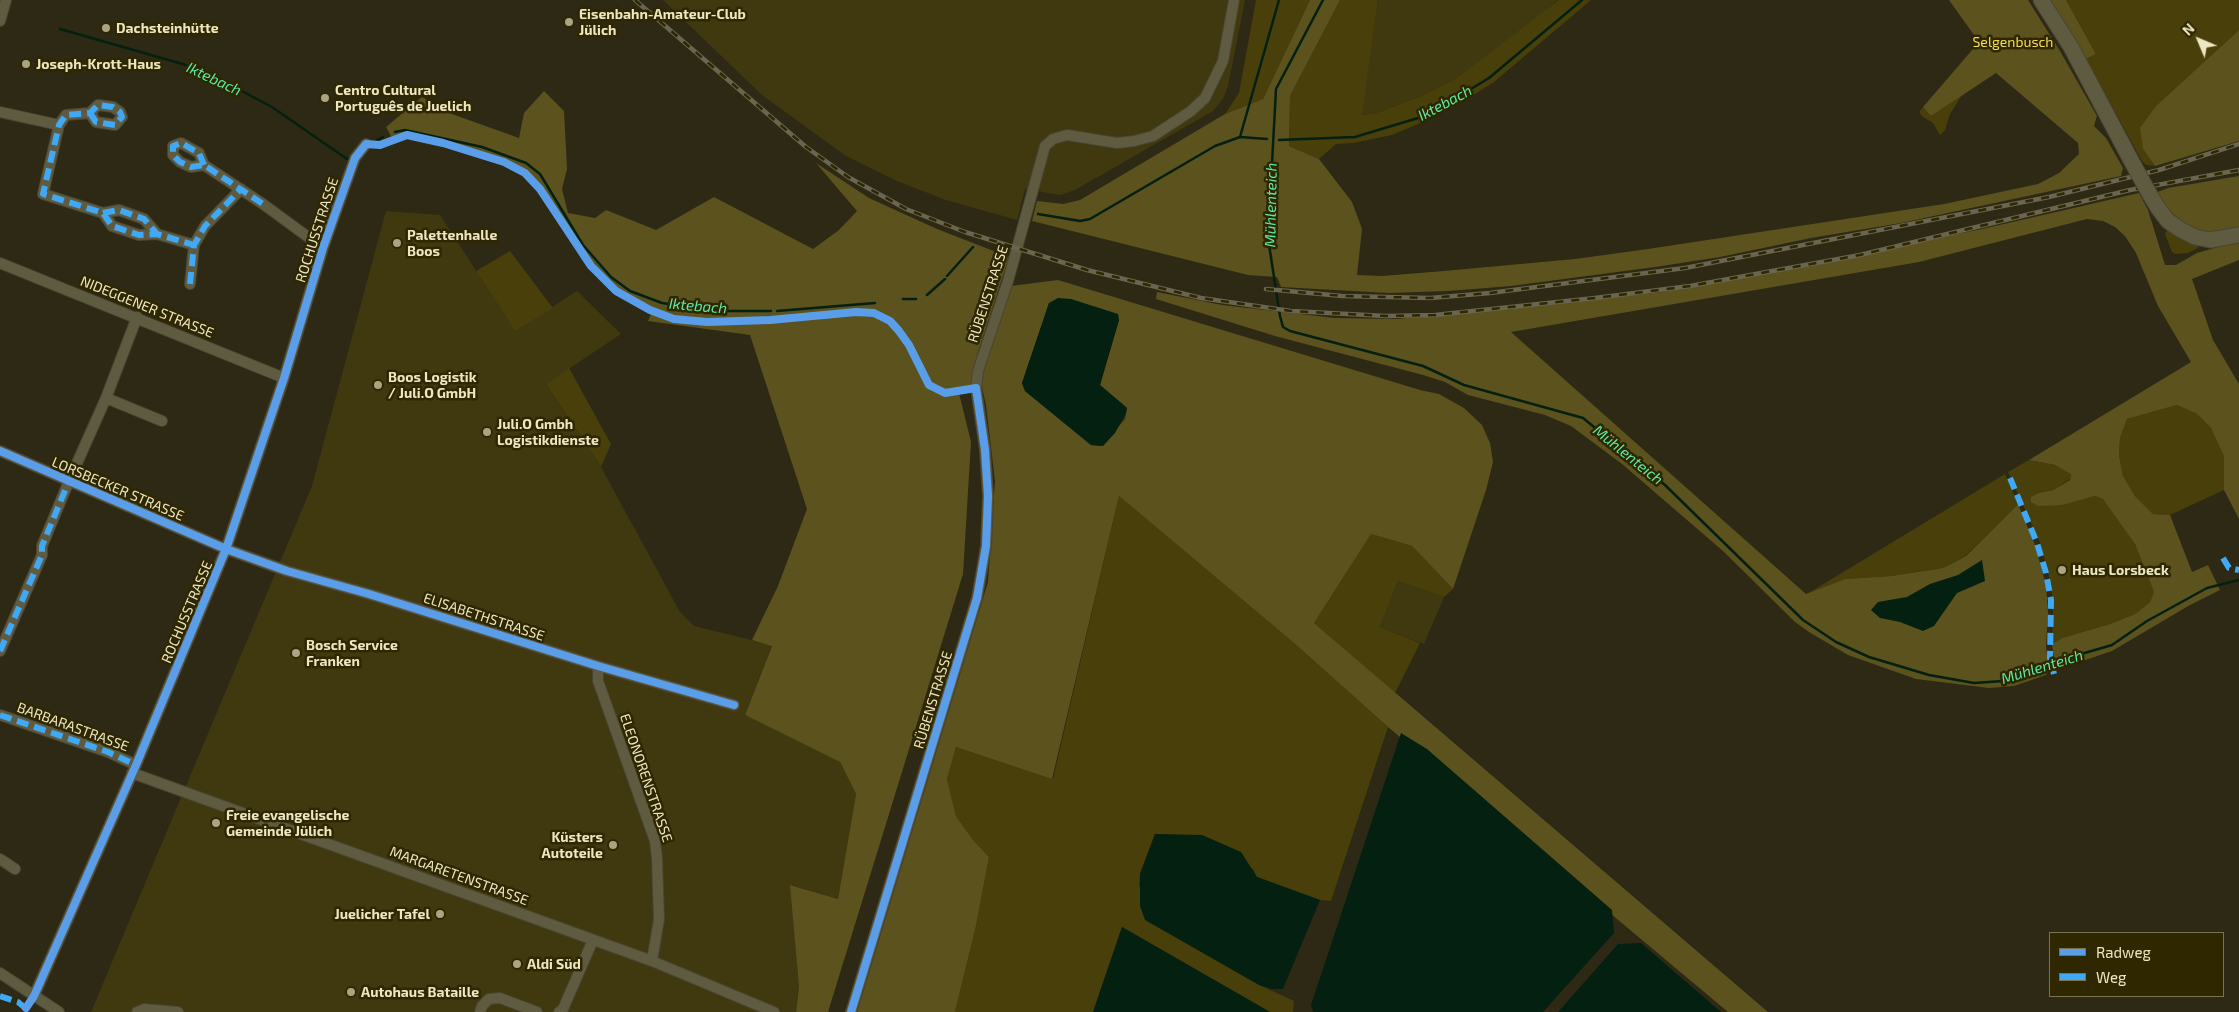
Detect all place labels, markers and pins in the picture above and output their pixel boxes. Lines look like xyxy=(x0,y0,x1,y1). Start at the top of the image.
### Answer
place label: Eisenbahn-Amateur-Club Jülich xyxy=(579,6,746,38)
marker: Eisenbahn-Amateur-Club Jülich xyxy=(563,16,575,28)
place label: Dachsteinhütte xyxy=(116,20,219,36)
marker: Dachsteinhütte xyxy=(100,22,112,34)
place label: Joseph-Krott-Haus xyxy=(36,56,161,72)
marker: Joseph-Krott-Haus xyxy=(20,58,32,70)
place label: Centro Cultural Português de Juelich xyxy=(335,82,471,114)
marker: Centro Cultural Português de Juelich xyxy=(319,92,331,104)
place label: Palettenhalle Boos xyxy=(407,227,497,260)
marker: Palettenhalle Boos xyxy=(391,237,403,249)
place label: Boos Logistik / Juli.O GmbH xyxy=(388,369,477,402)
marker: Boos Logistik / Juli.O GmbH xyxy=(372,379,384,391)
place label: Juli.O Gmbh Logistikdienste xyxy=(497,416,599,448)
marker: Juli.O Gmbh Logistikdienste xyxy=(481,426,493,438)
place label: Haus Lorsbeck xyxy=(2072,562,2169,578)
marker: Haus Lorsbeck xyxy=(2056,564,2068,576)
place label: Bosch Service Franken xyxy=(306,637,398,670)
marker: Bosch Service Franken xyxy=(290,647,302,659)
place label: Freie evangelische Gemeinde Jülich xyxy=(226,807,349,840)
marker: Freie evangelische Gemeinde Jülich xyxy=(210,817,222,829)
place label: Küsters Autoteile xyxy=(542,829,603,862)
marker: Küsters Autoteile xyxy=(607,839,619,851)
place label: Juelicher Tafel xyxy=(334,906,430,922)
marker: Juelicher Tafel xyxy=(434,908,446,920)
place label: Aldi Süd xyxy=(527,956,581,972)
marker: Aldi Süd xyxy=(511,958,523,970)
place label: Autohaus Bataille xyxy=(361,984,479,1000)
marker: Autohaus Bataille xyxy=(345,986,357,998)

